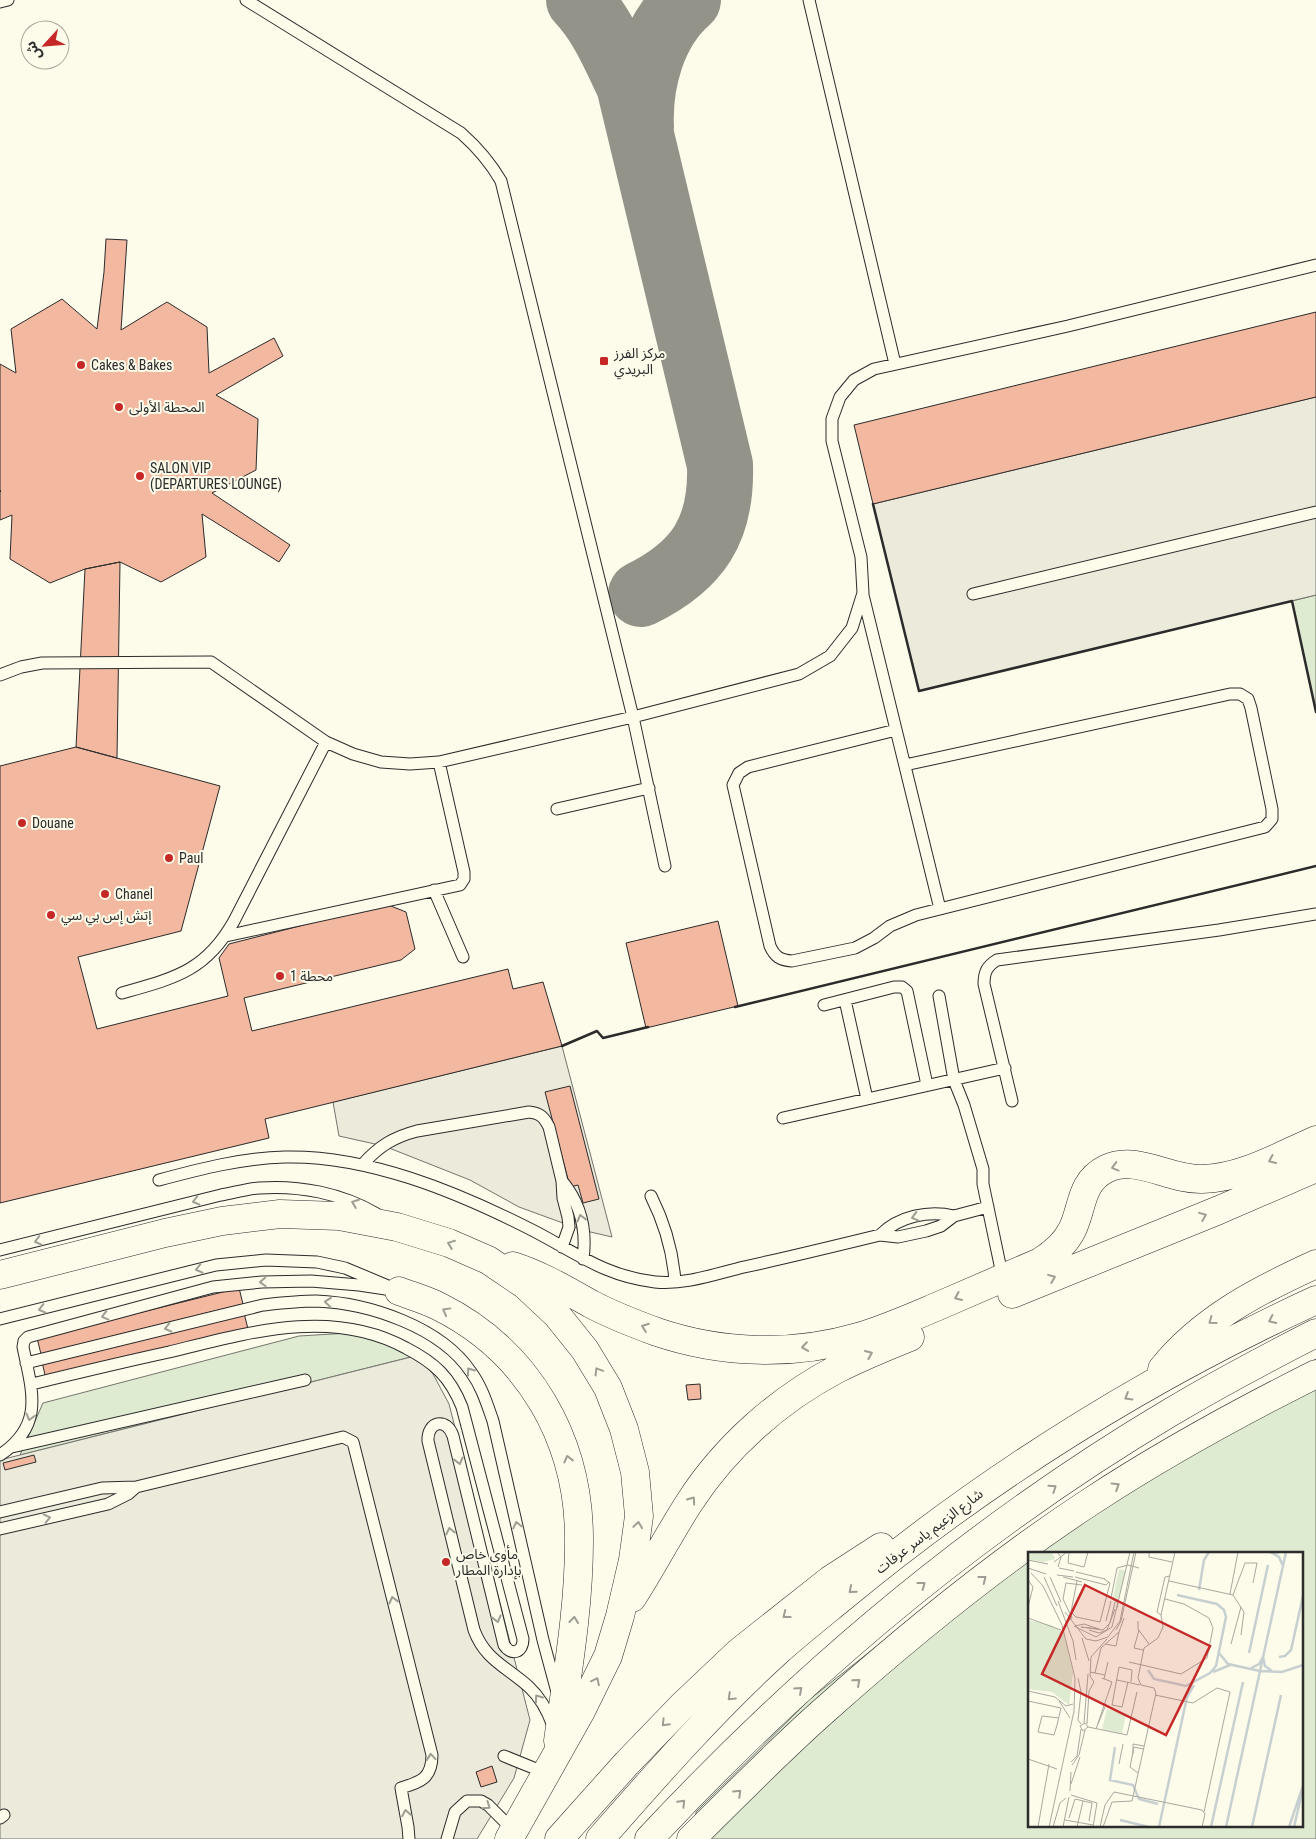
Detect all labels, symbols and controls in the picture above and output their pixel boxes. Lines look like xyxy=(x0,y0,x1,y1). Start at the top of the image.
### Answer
north arrow xyxy=(20,20,70,70)
text: ش xyxy=(22,39,45,63)
place label: مركز الفرز البريدي xyxy=(613,345,665,380)
marker: مركز الفرز البريدي xyxy=(598,355,610,367)
place label: Cakes & Bakes xyxy=(91,357,172,373)
marker: Cakes & Bakes xyxy=(75,359,87,371)
place label: المحطة الأولى xyxy=(129,399,205,416)
marker: المحطة الأولى xyxy=(113,401,125,413)
place label: SALON VIP (DEPARTURES LOUNGE) xyxy=(150,460,282,493)
marker: SALON VIP (DEPARTURES LOUNGE) xyxy=(134,470,146,482)
place label: Douane xyxy=(32,815,74,831)
marker: Douane xyxy=(16,817,28,829)
place label: Paul xyxy=(179,850,203,866)
marker: Paul xyxy=(163,852,175,864)
place label: Chanel xyxy=(115,886,153,902)
marker: Chanel xyxy=(99,888,111,900)
place label: إتش إس بي سي xyxy=(61,907,152,926)
marker: إتش إس بي سي xyxy=(45,909,57,921)
place label: محطة 1 xyxy=(290,968,333,984)
marker: محطة 1 xyxy=(274,970,286,982)
one-way arrow xyxy=(1268,1153,1277,1164)
one-way arrow xyxy=(1111,1161,1120,1171)
one-way arrow xyxy=(192,1196,200,1206)
one-way arrow xyxy=(351,1199,360,1210)
one-way arrow xyxy=(911,1211,919,1222)
one-way arrow xyxy=(1198,1212,1207,1223)
one-way arrow xyxy=(576,1213,587,1222)
one-way arrow xyxy=(34,1235,43,1246)
one-way arrow xyxy=(447,1240,456,1251)
one-way arrow xyxy=(196,1264,204,1274)
one-way arrow xyxy=(1047,1273,1056,1284)
one-way arrow xyxy=(259,1276,267,1287)
one-way arrow xyxy=(954,1290,963,1301)
one-way arrow xyxy=(323,1297,331,1308)
one-way arrow xyxy=(37,1303,46,1314)
one-way arrow xyxy=(443,1307,452,1317)
one-way arrow xyxy=(101,1311,110,1321)
one-way arrow xyxy=(1268,1314,1277,1324)
one-way arrow xyxy=(1208,1315,1218,1324)
one-way arrow xyxy=(164,1322,173,1333)
one-way arrow xyxy=(641,1323,650,1333)
one-way arrow xyxy=(800,1342,809,1352)
one-way arrow xyxy=(864,1350,873,1361)
one-way arrow xyxy=(594,1367,604,1376)
one-way arrow xyxy=(467,1368,475,1377)
one-way arrow xyxy=(1125,1390,1134,1400)
one-way arrow xyxy=(25,1412,36,1421)
one-way arrow xyxy=(563,1456,573,1464)
one-way arrow xyxy=(453,1457,464,1466)
one-way arrow xyxy=(1110,1482,1119,1492)
street label: شارع الزعيم ياسر عرفات xyxy=(872,1485,988,1579)
one-way arrow xyxy=(1048,1485,1057,1495)
one-way arrow xyxy=(685,1496,695,1505)
one-way arrow xyxy=(43,1513,52,1524)
one-way arrow xyxy=(512,1521,522,1530)
one-way arrow xyxy=(632,1521,643,1529)
one-way arrow xyxy=(445,1527,456,1536)
place label: مأوى خاص بإدارة المطار xyxy=(455,1545,522,1580)
inset map xyxy=(1028,1552,1304,1826)
marker: مأوى خاص بإدارة المطار xyxy=(440,1556,452,1568)
one-way arrow xyxy=(977,1576,987,1585)
one-way arrow xyxy=(917,1582,926,1591)
one-way arrow xyxy=(849,1584,858,1592)
one-way arrow xyxy=(388,1595,399,1604)
one-way arrow xyxy=(782,1609,792,1618)
one-way arrow xyxy=(491,1615,502,1624)
one-way arrow xyxy=(568,1616,579,1624)
one-way arrow xyxy=(589,1678,599,1687)
one-way arrow xyxy=(851,1678,860,1687)
one-way arrow xyxy=(793,1687,802,1696)
one-way arrow xyxy=(727,1692,736,1701)
one-way arrow xyxy=(535,1695,544,1704)
one-way arrow xyxy=(662,1718,671,1727)
one-way arrow xyxy=(426,1753,437,1761)
one-way arrow xyxy=(733,1790,742,1799)
one-way arrow xyxy=(481,1800,491,1809)
one-way arrow xyxy=(676,1800,685,1809)
one-way arrow xyxy=(401,1809,412,1818)

